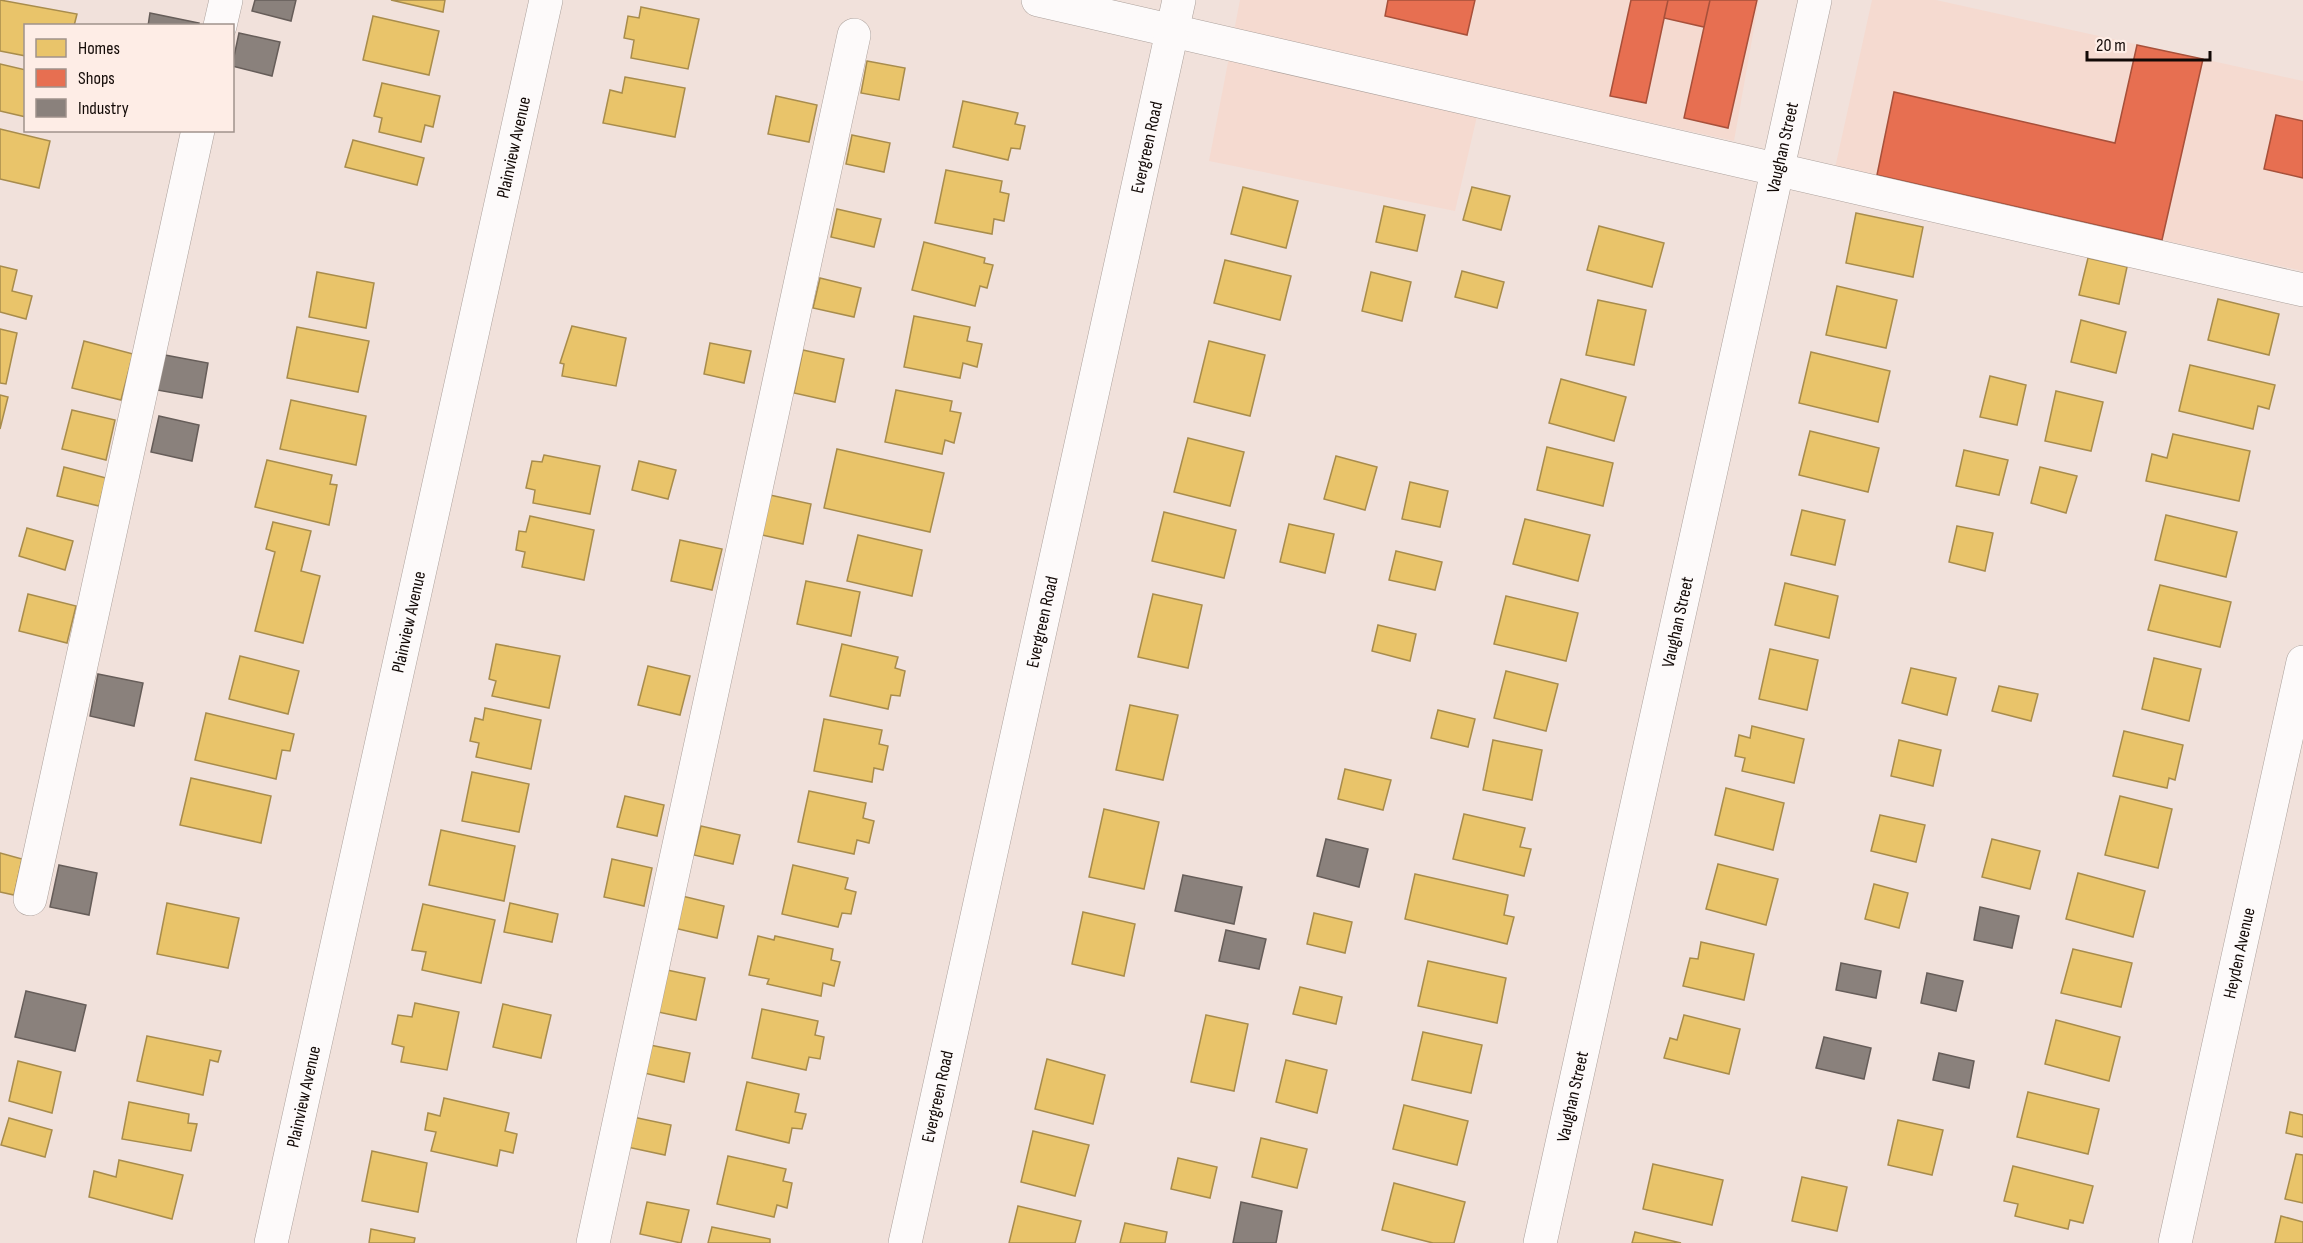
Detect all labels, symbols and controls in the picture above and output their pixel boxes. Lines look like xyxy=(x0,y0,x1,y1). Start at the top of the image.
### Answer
legend xyxy=(24,24,234,132)
scale bar xyxy=(2087,24,2210,62)
text: 20 m xyxy=(2096,35,2126,56)
text: Homes xyxy=(78,38,120,59)
text: Shops xyxy=(78,68,115,89)
street label: Plainview Avenue xyxy=(492,95,535,200)
text: Industry xyxy=(78,98,129,119)
street label: Evergreen Road xyxy=(1126,99,1167,195)
street label: Vaughan Street xyxy=(1762,100,1803,195)
street label: Plainview Avenue xyxy=(387,569,430,675)
street label: Evergreen Road xyxy=(1022,574,1062,670)
street label: Vaughan Street xyxy=(1657,574,1698,669)
street label: Heyden Avenue xyxy=(2219,906,2259,1000)
street label: Plainview Avenue xyxy=(282,1044,325,1149)
street label: Evergreen Road xyxy=(917,1049,958,1144)
street label: Vaughan Street xyxy=(1552,1049,1593,1144)

